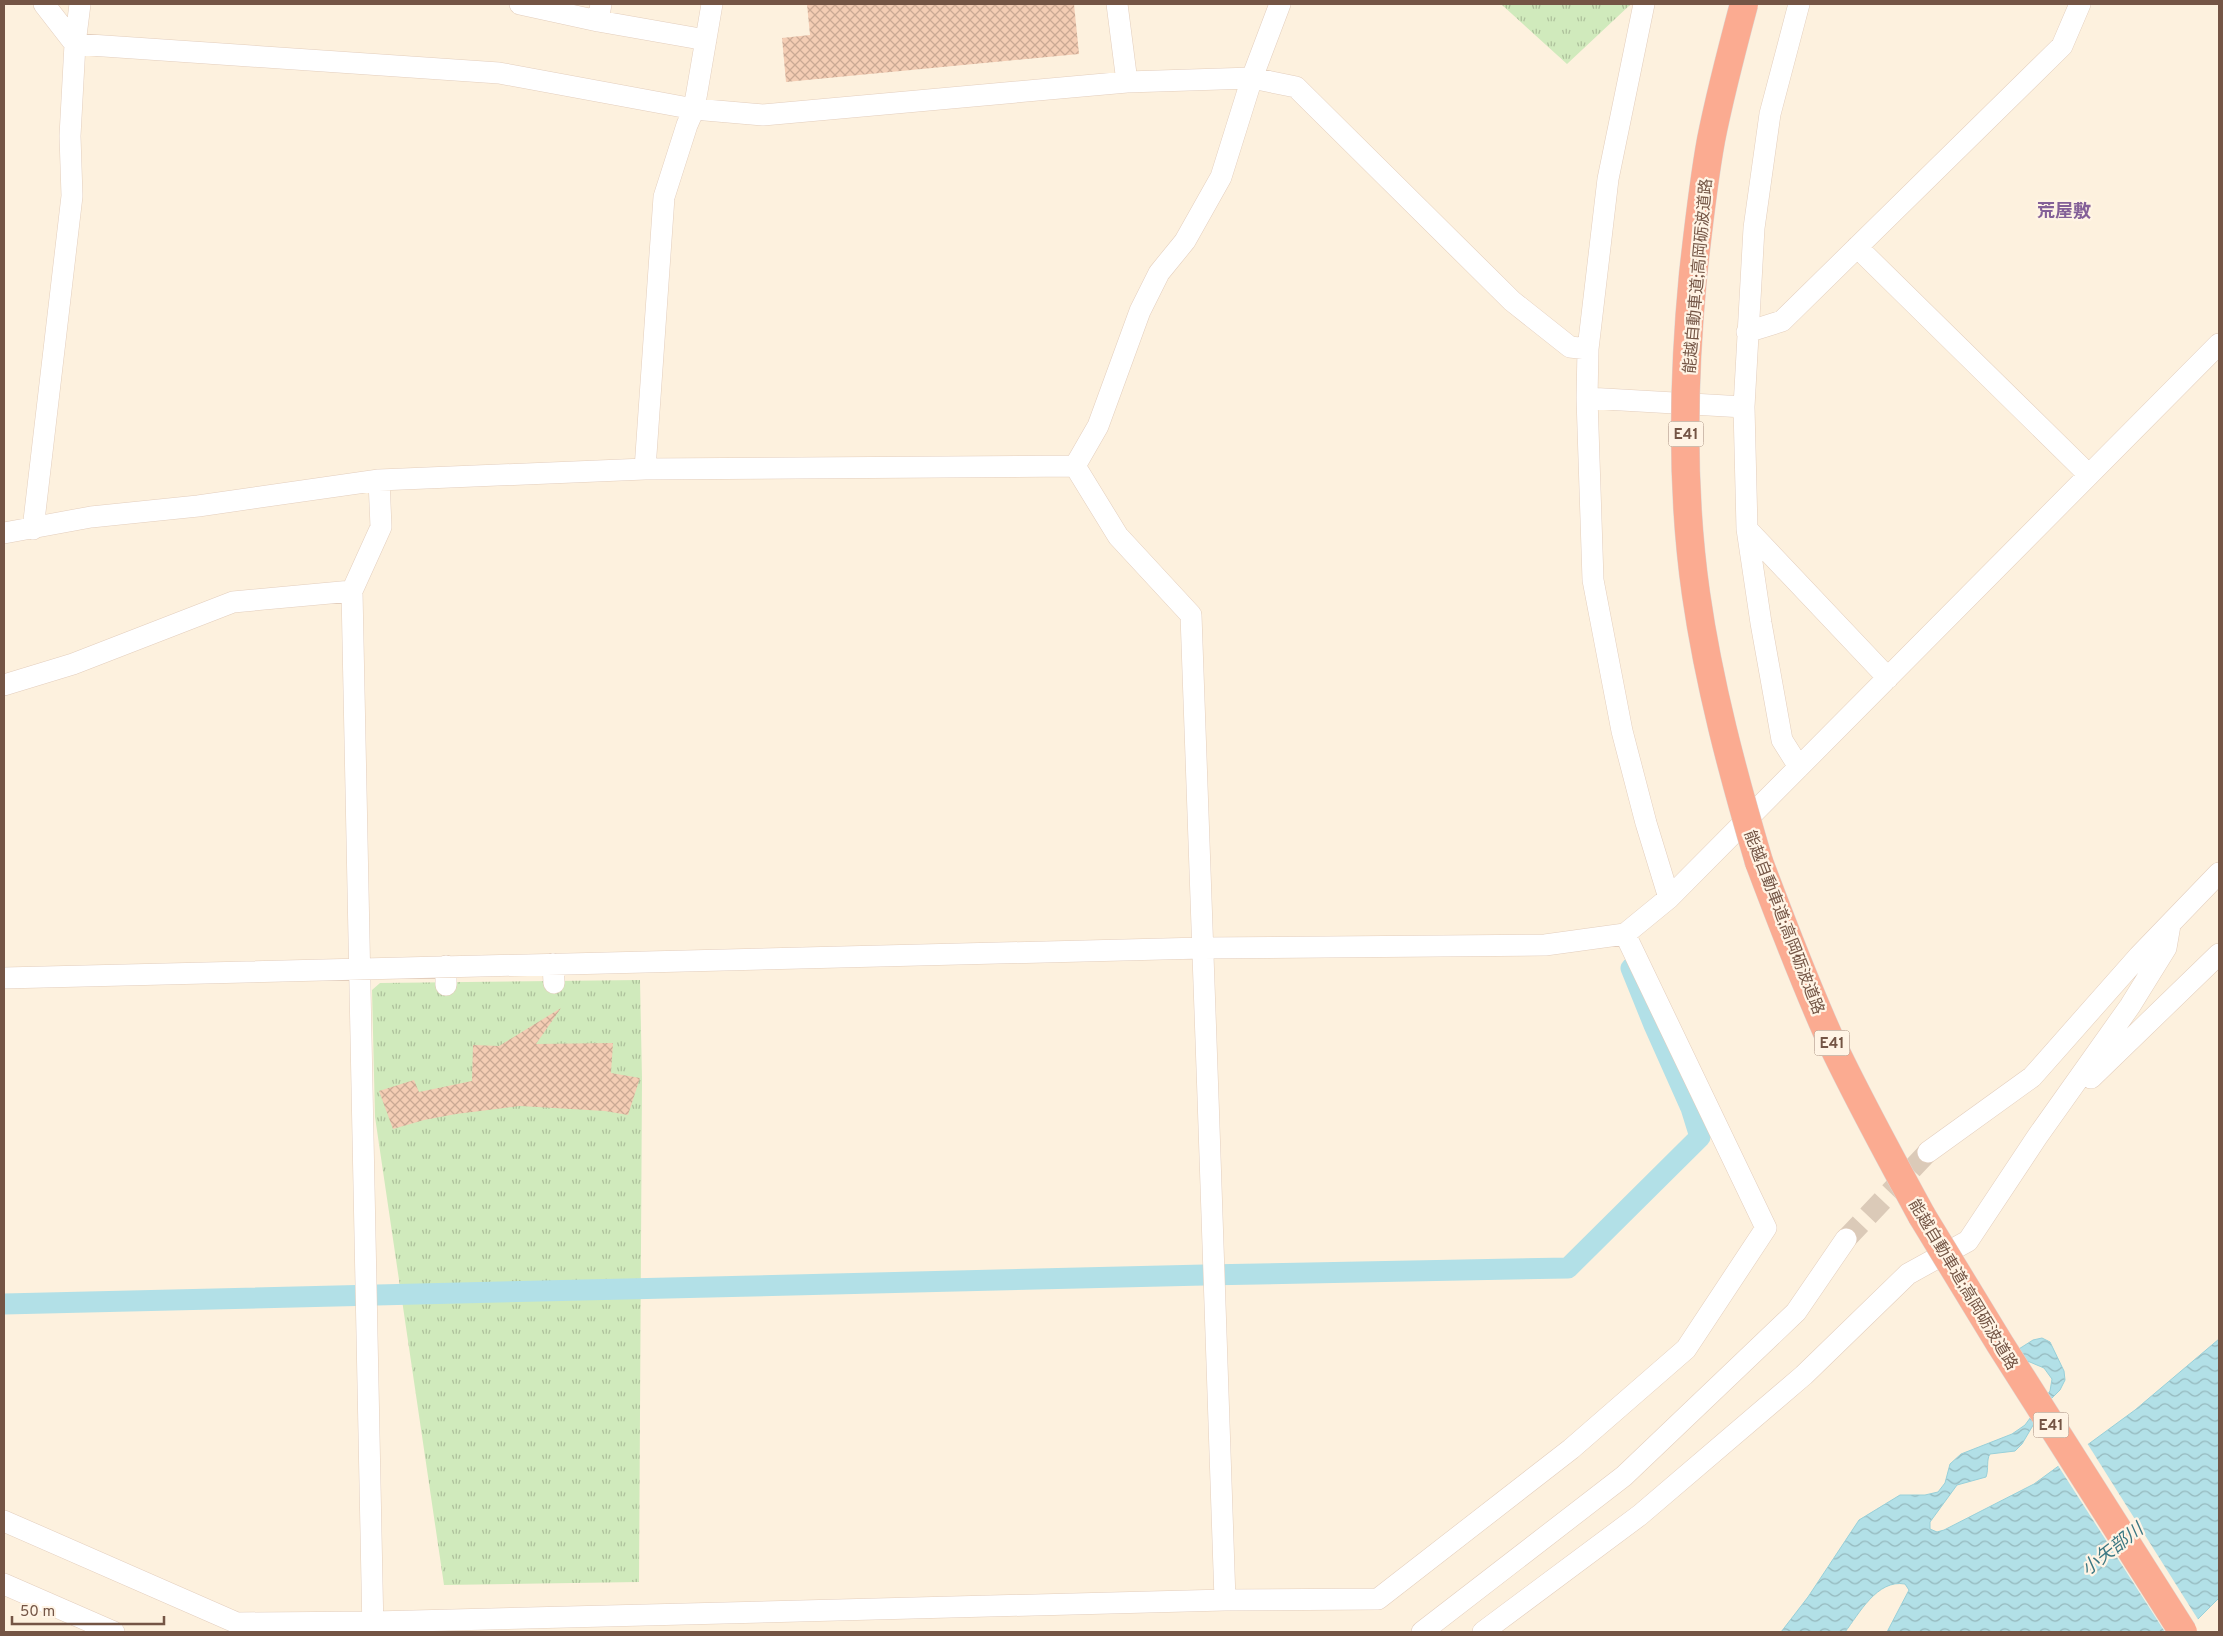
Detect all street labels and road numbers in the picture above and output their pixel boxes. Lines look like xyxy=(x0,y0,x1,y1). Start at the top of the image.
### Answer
street label: 能越自動車道;高岡砺波道路 xyxy=(1681,178,1717,374)
road number: E41 xyxy=(1668,422,1704,446)
street label: 能越自動車道;高岡砺波道路 xyxy=(1739,828,1828,1018)
road number: E41 xyxy=(1814,1030,1850,1056)
street label: 能越自動車道;高岡砺波道路 xyxy=(1903,1196,2021,1374)
road number: E41 xyxy=(2034,1412,2068,1438)

